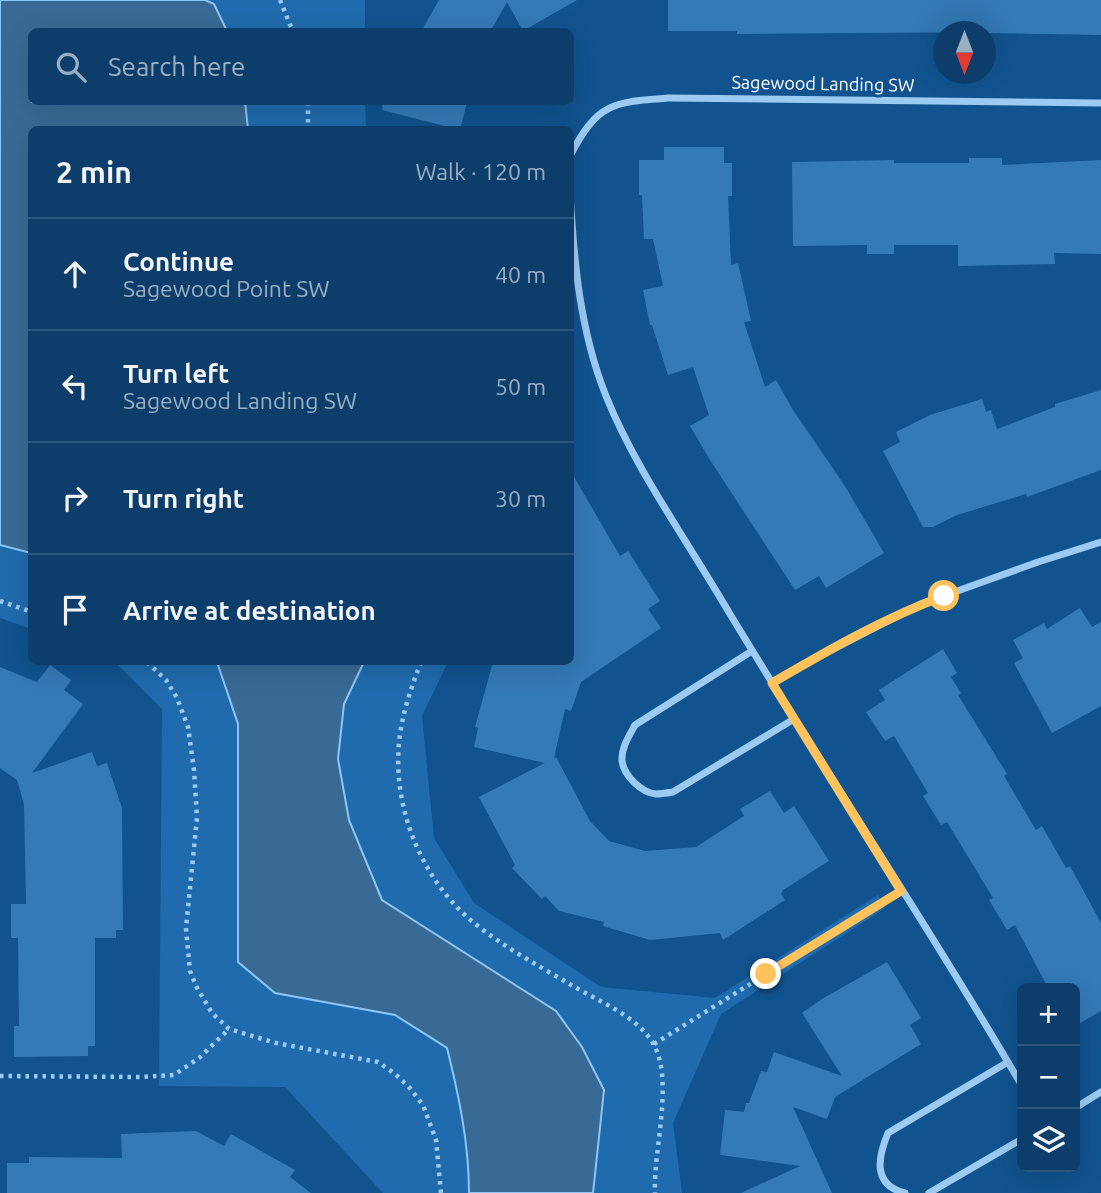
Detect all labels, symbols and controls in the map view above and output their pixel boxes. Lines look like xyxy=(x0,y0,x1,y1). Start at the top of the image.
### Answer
north arrow xyxy=(933,21,996,84)
search box xyxy=(28,28,574,105)
icon: search xyxy=(52,48,90,86)
text: Search here xyxy=(108,52,245,81)
street label: Sagewood Landing SW xyxy=(731,71,915,95)
text: 2 min xyxy=(56,155,132,189)
text: Walk · 120 m xyxy=(415,159,546,184)
text: Continue xyxy=(123,247,234,276)
icon: ahead xyxy=(56,255,94,293)
text: 40 m xyxy=(495,262,546,287)
text: Sagewood Point SW xyxy=(123,276,330,301)
text: Turn left xyxy=(123,359,229,388)
icon: left xyxy=(56,367,94,405)
text: 50 m xyxy=(495,374,546,399)
text: Sagewood Landing SW xyxy=(123,388,357,413)
icon: right xyxy=(56,479,94,517)
text: Turn right xyxy=(123,484,244,513)
text: 30 m xyxy=(495,486,546,511)
route start xyxy=(928,580,959,611)
icon: arrive xyxy=(56,591,94,629)
text: Arrive at destination xyxy=(123,596,376,625)
route end xyxy=(750,958,781,989)
map controls xyxy=(1017,983,1080,1172)
button: + xyxy=(1017,983,1080,1046)
button: − xyxy=(1017,1046,1080,1109)
button: layers xyxy=(1017,1109,1080,1172)

